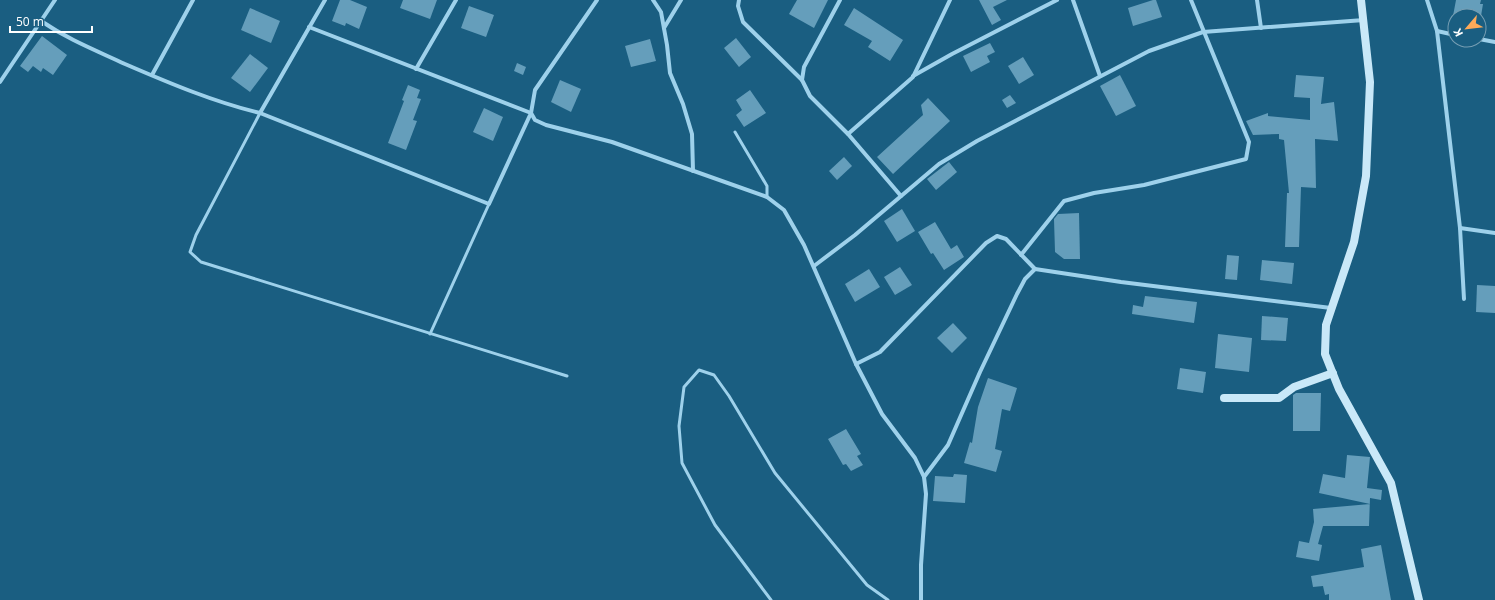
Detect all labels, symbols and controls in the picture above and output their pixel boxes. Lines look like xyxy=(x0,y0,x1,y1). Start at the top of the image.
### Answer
scale bar xyxy=(10,8,92,34)
north arrow xyxy=(1447,8,1487,48)
text: 50 m xyxy=(16,13,44,30)
text: K xyxy=(1449,26,1466,40)

